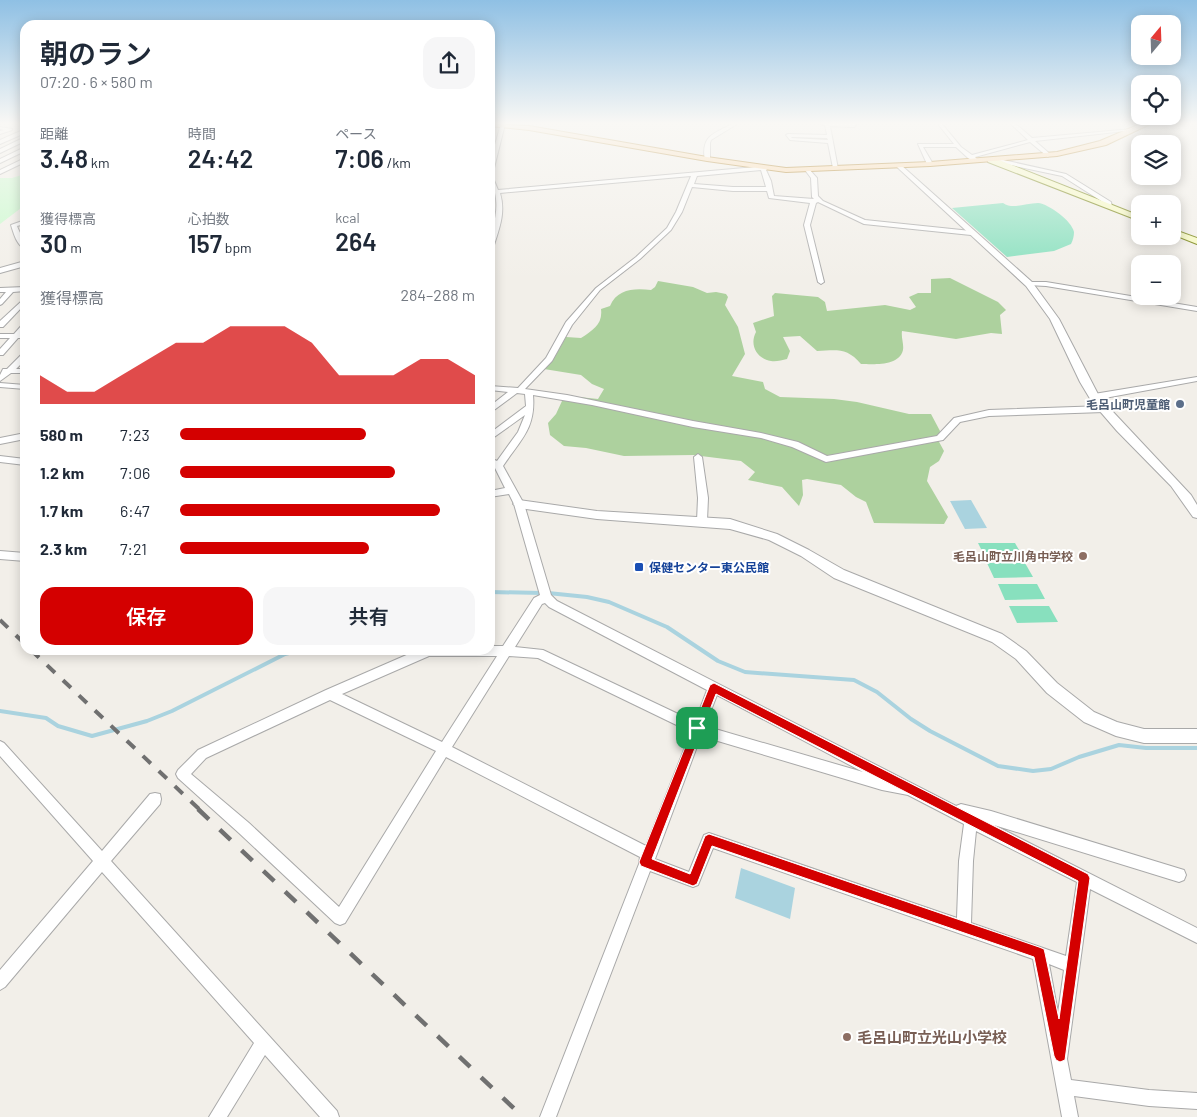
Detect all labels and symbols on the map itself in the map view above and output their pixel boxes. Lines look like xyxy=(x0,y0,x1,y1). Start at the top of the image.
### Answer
north arrow xyxy=(1131,15,1181,65)
place label: 毛呂山町児童館 xyxy=(1086,397,1170,411)
marker: 毛呂山町児童館 xyxy=(1174,398,1186,410)
place label: 毛呂山町立川角中学校 xyxy=(953,549,1073,563)
marker: 毛呂山町立川角中学校 xyxy=(1077,550,1089,562)
place label: 保健センター東公民館 xyxy=(649,560,769,574)
marker: 保健センター東公民館 xyxy=(633,561,645,573)
pin xyxy=(676,707,718,749)
place label: 毛呂山町立光山小学校 xyxy=(857,1028,1007,1046)
marker: 毛呂山町立光山小学校 xyxy=(841,1031,853,1043)

